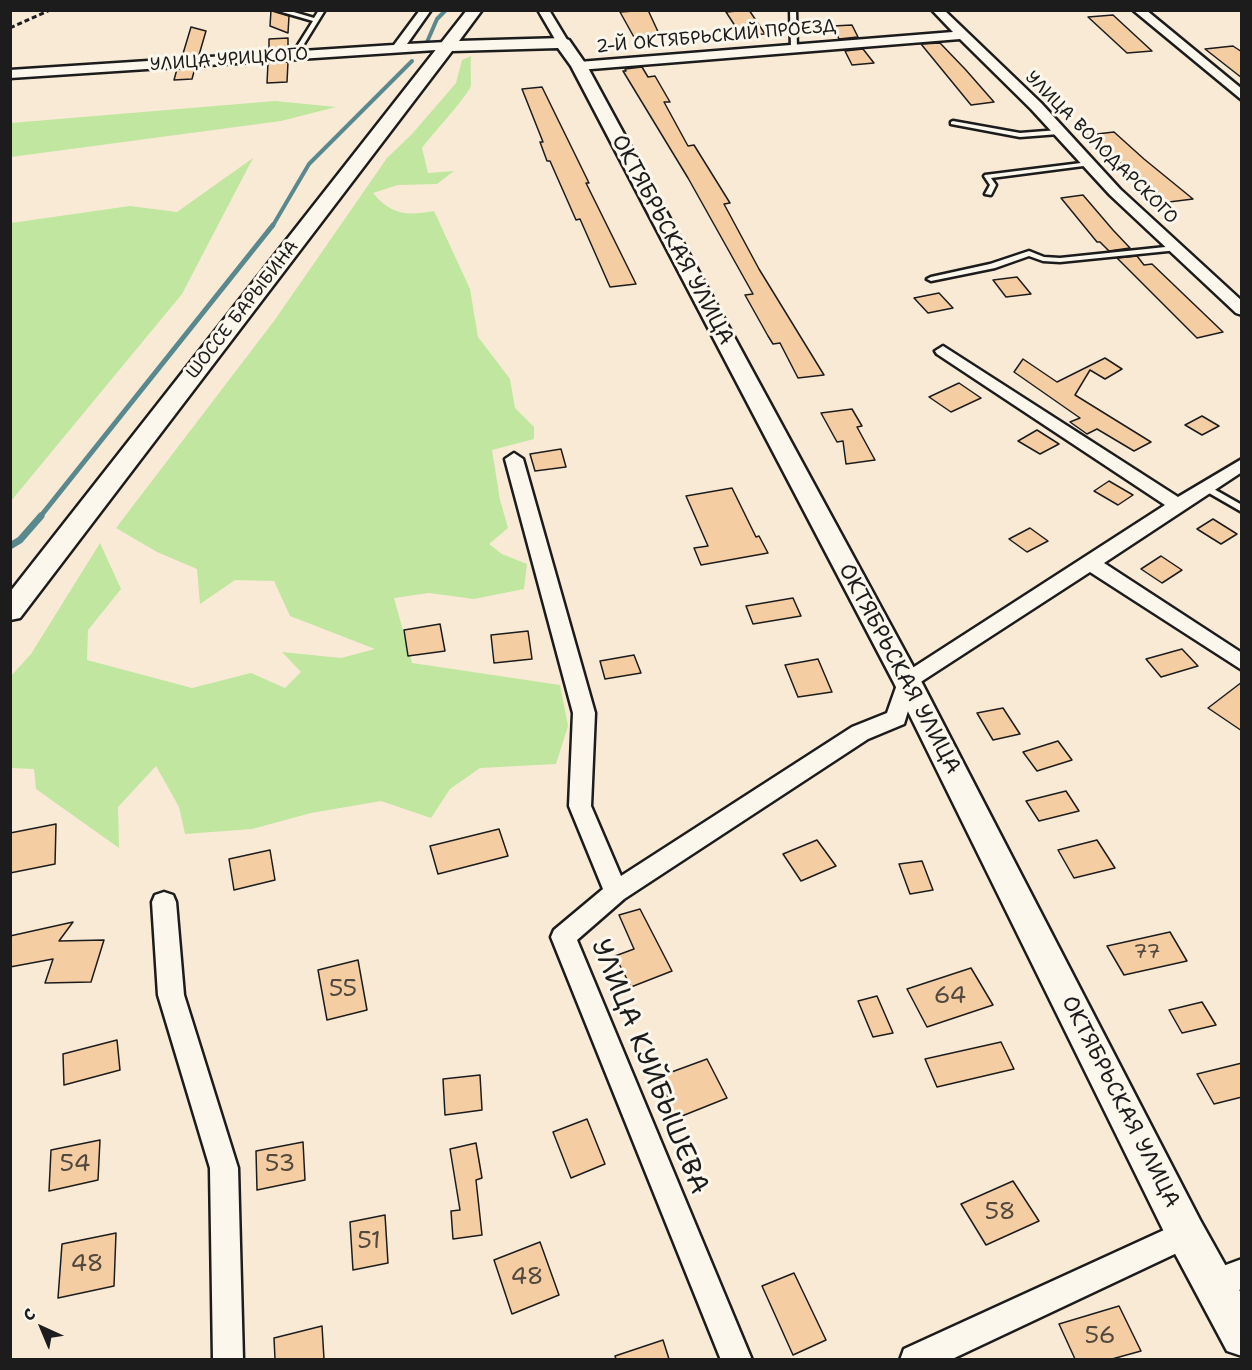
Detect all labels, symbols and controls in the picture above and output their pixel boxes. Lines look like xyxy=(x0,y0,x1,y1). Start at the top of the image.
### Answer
street label: 2-Й ОКТЯБРЬСКИЙ ПРОЕЗД xyxy=(595,16,837,58)
street label: УЛИЦА УРИЦКОГО xyxy=(149,44,309,76)
street label: УЛИЦА ВОЛОДАРСКОГО xyxy=(1020,67,1182,229)
street label: ОКТЯБРЬСКАЯ УЛИЦА xyxy=(605,130,739,350)
street label: ШОССЕ БАРЫБИНА xyxy=(182,237,304,383)
street label: ОКТЯБРЬСКАЯ УЛИЦА xyxy=(832,559,966,779)
street label: УЛИЦА КУЙБЫШЕВА xyxy=(583,935,715,1199)
house number: 77 xyxy=(1134,941,1160,965)
house number: 55 xyxy=(329,976,357,1004)
house number: 64 xyxy=(934,983,966,1011)
street label: ОКТЯБРЬСКАЯ УЛИЦА xyxy=(1055,992,1185,1212)
house number: 54 xyxy=(60,1151,90,1179)
house number: 53 xyxy=(265,1151,295,1179)
house number: 58 xyxy=(985,1199,1015,1227)
house number: 51 xyxy=(357,1228,381,1256)
house number: 48 xyxy=(70,1251,104,1279)
house number: 48 xyxy=(510,1264,544,1292)
north arrow xyxy=(12,1298,72,1358)
text: С xyxy=(18,1304,40,1326)
house number: 56 xyxy=(1084,1323,1116,1351)

